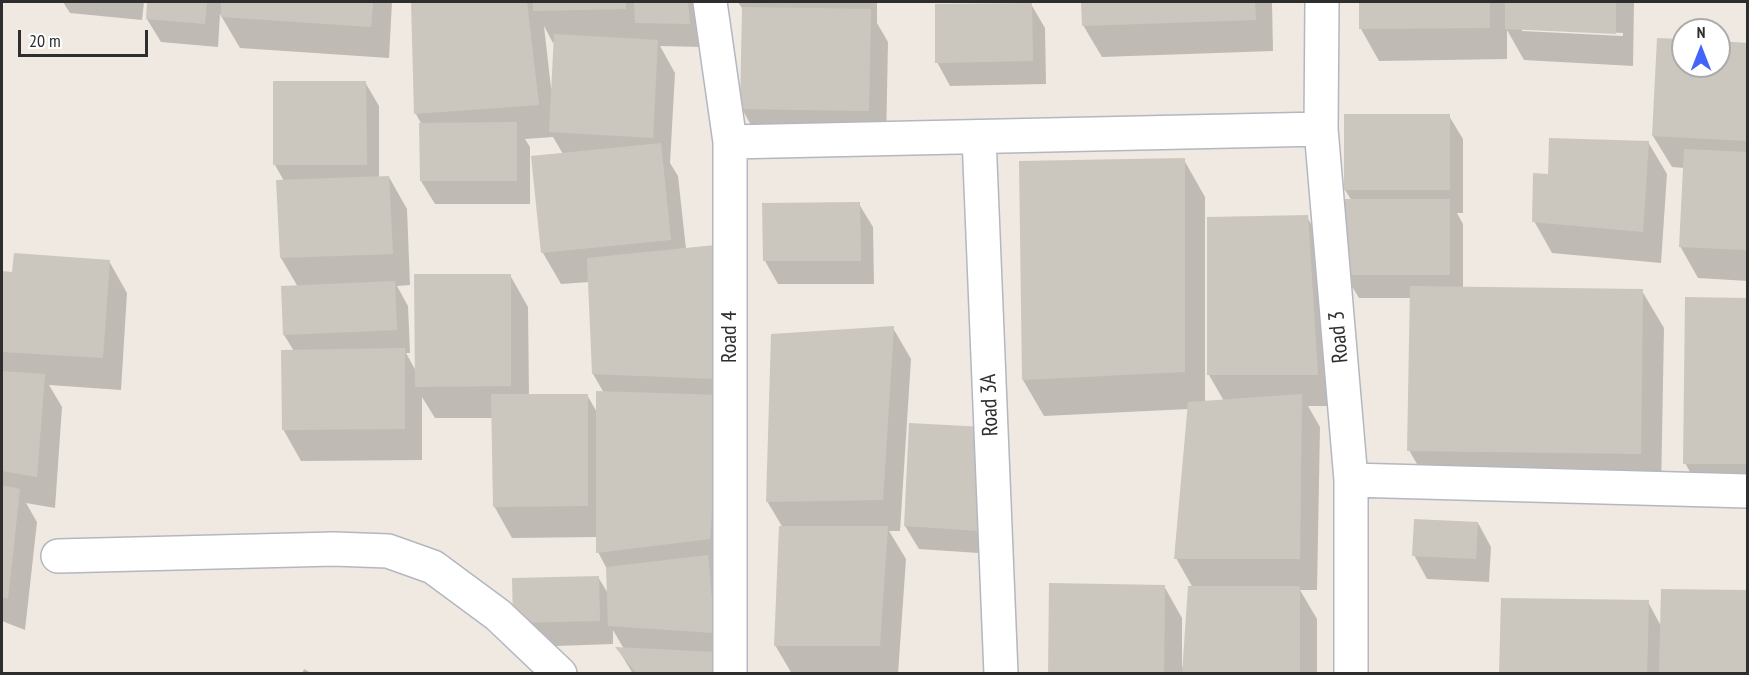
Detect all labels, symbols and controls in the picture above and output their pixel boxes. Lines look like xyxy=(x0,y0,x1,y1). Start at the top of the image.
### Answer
scale bar xyxy=(21,18,152,56)
north arrow xyxy=(1671,18,1731,78)
text: N xyxy=(1697,22,1705,42)
text: 20 m xyxy=(29,29,61,52)
street label: Road 3 xyxy=(1324,310,1354,364)
street label: Road 4 xyxy=(717,311,743,363)
street label: Road 3A xyxy=(976,373,1004,437)

